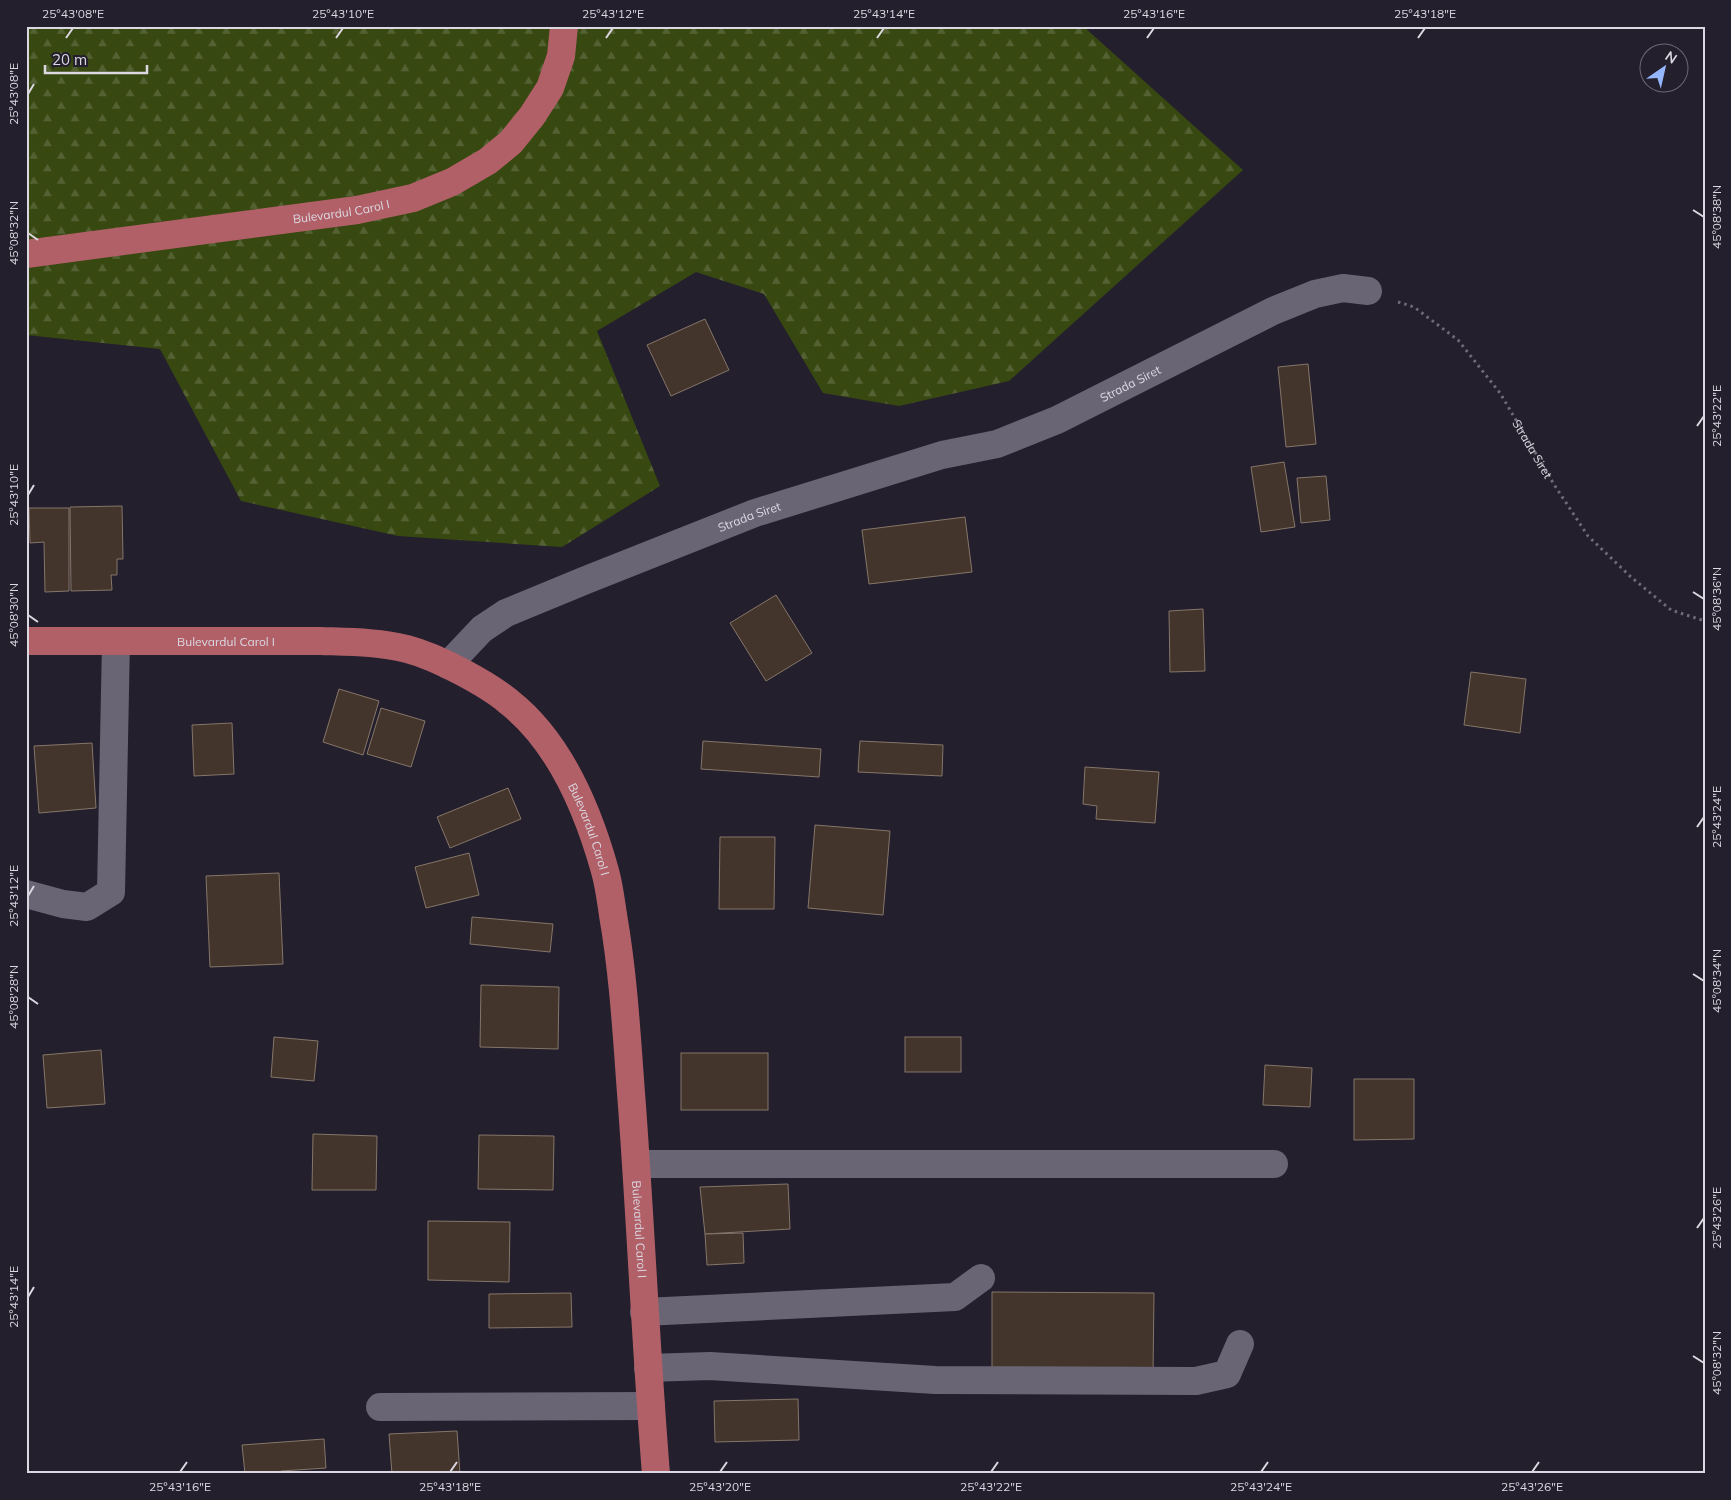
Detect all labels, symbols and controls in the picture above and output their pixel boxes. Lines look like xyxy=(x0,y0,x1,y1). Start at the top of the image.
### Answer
text: 25°43'08"E xyxy=(42,6,104,21)
text: 25°43'10"E xyxy=(312,6,374,21)
text: 25°43'12"E xyxy=(582,6,644,21)
text: 25°43'14"E xyxy=(853,6,915,21)
text: 25°43'16"E xyxy=(1123,6,1185,21)
text: 25°43'18"E xyxy=(1394,6,1456,21)
scale bar xyxy=(45,42,148,74)
north arrow xyxy=(1638,42,1688,92)
text: N xyxy=(1662,47,1681,68)
text: 20 m xyxy=(52,50,87,69)
text: 25°43'08"E xyxy=(6,63,21,125)
text: 45°08'38"N xyxy=(1709,185,1724,249)
street label: Bulevardul Carol I xyxy=(292,196,391,226)
text: 45°08'32"N xyxy=(6,201,21,265)
street label: Strada Siret xyxy=(1097,362,1163,405)
text: 25°43'22"E xyxy=(1709,385,1724,447)
street label: Strada Siret xyxy=(1510,416,1556,481)
text: 25°43'10"E xyxy=(6,464,21,526)
street label: Strada Siret xyxy=(715,498,782,535)
text: 45°08'36"N xyxy=(1709,567,1724,631)
text: 45°08'30"N xyxy=(6,583,21,647)
street label: Bulevardul Carol I xyxy=(177,634,275,649)
street label: Bulevardul Carol I xyxy=(566,780,613,877)
text: 25°43'24"E xyxy=(1709,786,1724,848)
text: 25°43'12"E xyxy=(6,865,21,927)
text: 45°08'34"N xyxy=(1709,949,1724,1013)
text: 45°08'28"N xyxy=(6,965,21,1029)
street label: Bulevardul Carol I xyxy=(630,1180,650,1279)
text: 25°43'26"E xyxy=(1709,1187,1724,1249)
text: 25°43'14"E xyxy=(6,1266,21,1328)
text: 45°08'32"N xyxy=(1709,1331,1724,1395)
text: 25°43'16"E xyxy=(149,1479,211,1494)
text: 25°43'18"E xyxy=(419,1479,481,1494)
text: 25°43'20"E xyxy=(689,1479,751,1494)
text: 25°43'22"E xyxy=(960,1479,1022,1494)
text: 25°43'24"E xyxy=(1230,1479,1292,1494)
text: 25°43'26"E xyxy=(1501,1479,1563,1494)

